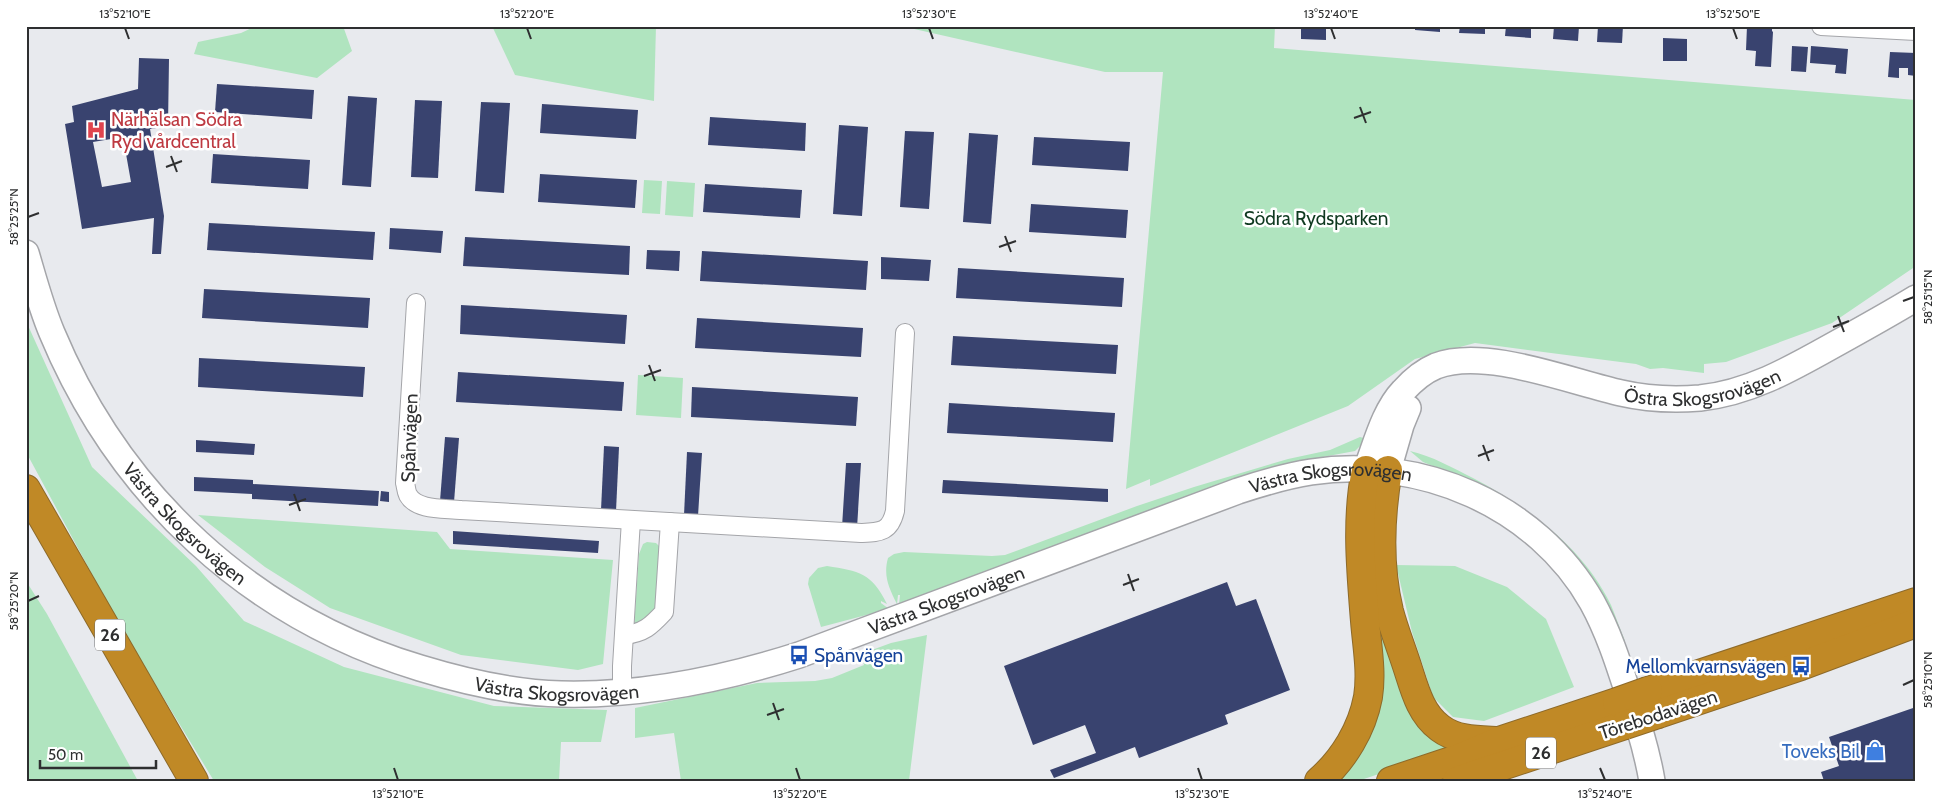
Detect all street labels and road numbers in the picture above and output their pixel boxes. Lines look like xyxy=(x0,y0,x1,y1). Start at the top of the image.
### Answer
street label: Östra Skogsrovägen xyxy=(1622,364,1784,411)
street label: Spånvägen xyxy=(396,393,423,483)
street label: Västra Skogsrovägen xyxy=(118,458,251,590)
street label: Västra Skogsrovägen xyxy=(1246,458,1414,499)
street label: Västra Skogsrovägen xyxy=(865,561,1028,640)
road number: 26 xyxy=(95,620,125,650)
street label: Västra Skogsrovägen xyxy=(473,672,640,706)
street label: Törebodavägen xyxy=(1596,685,1720,744)
road number: 26 xyxy=(1526,738,1556,768)

